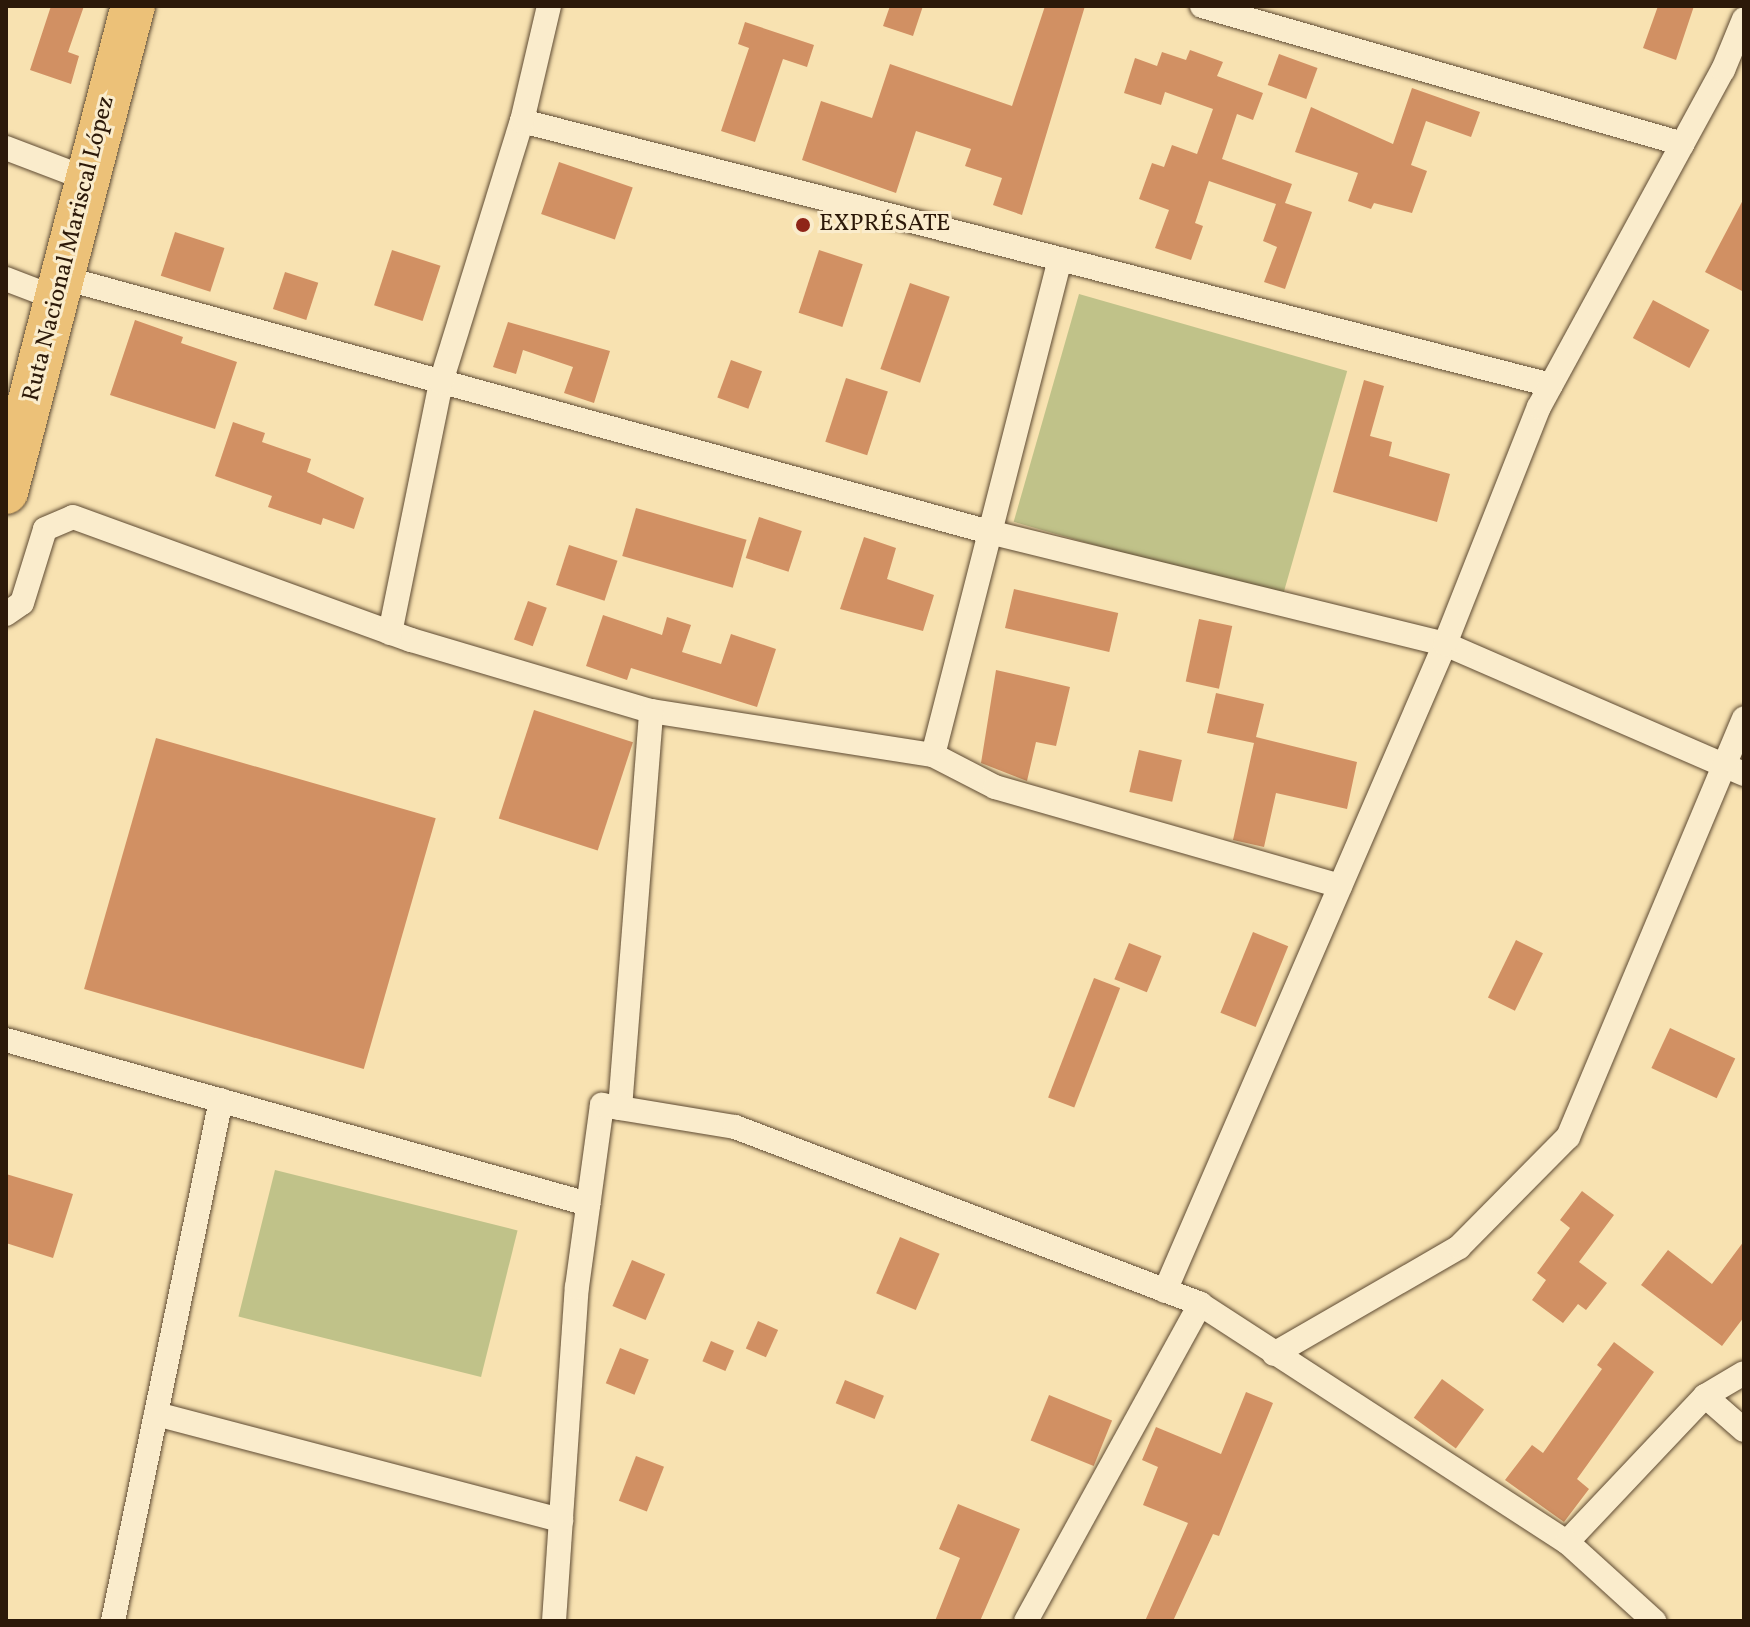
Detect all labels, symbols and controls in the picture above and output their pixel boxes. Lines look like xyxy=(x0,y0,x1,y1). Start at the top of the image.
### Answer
street label: Ruta Nacional Mariscal López xyxy=(18,93,122,405)
place label: EXPRÉSATE xyxy=(819,211,951,239)
marker: EXPRÉSATE xyxy=(794,216,812,234)

